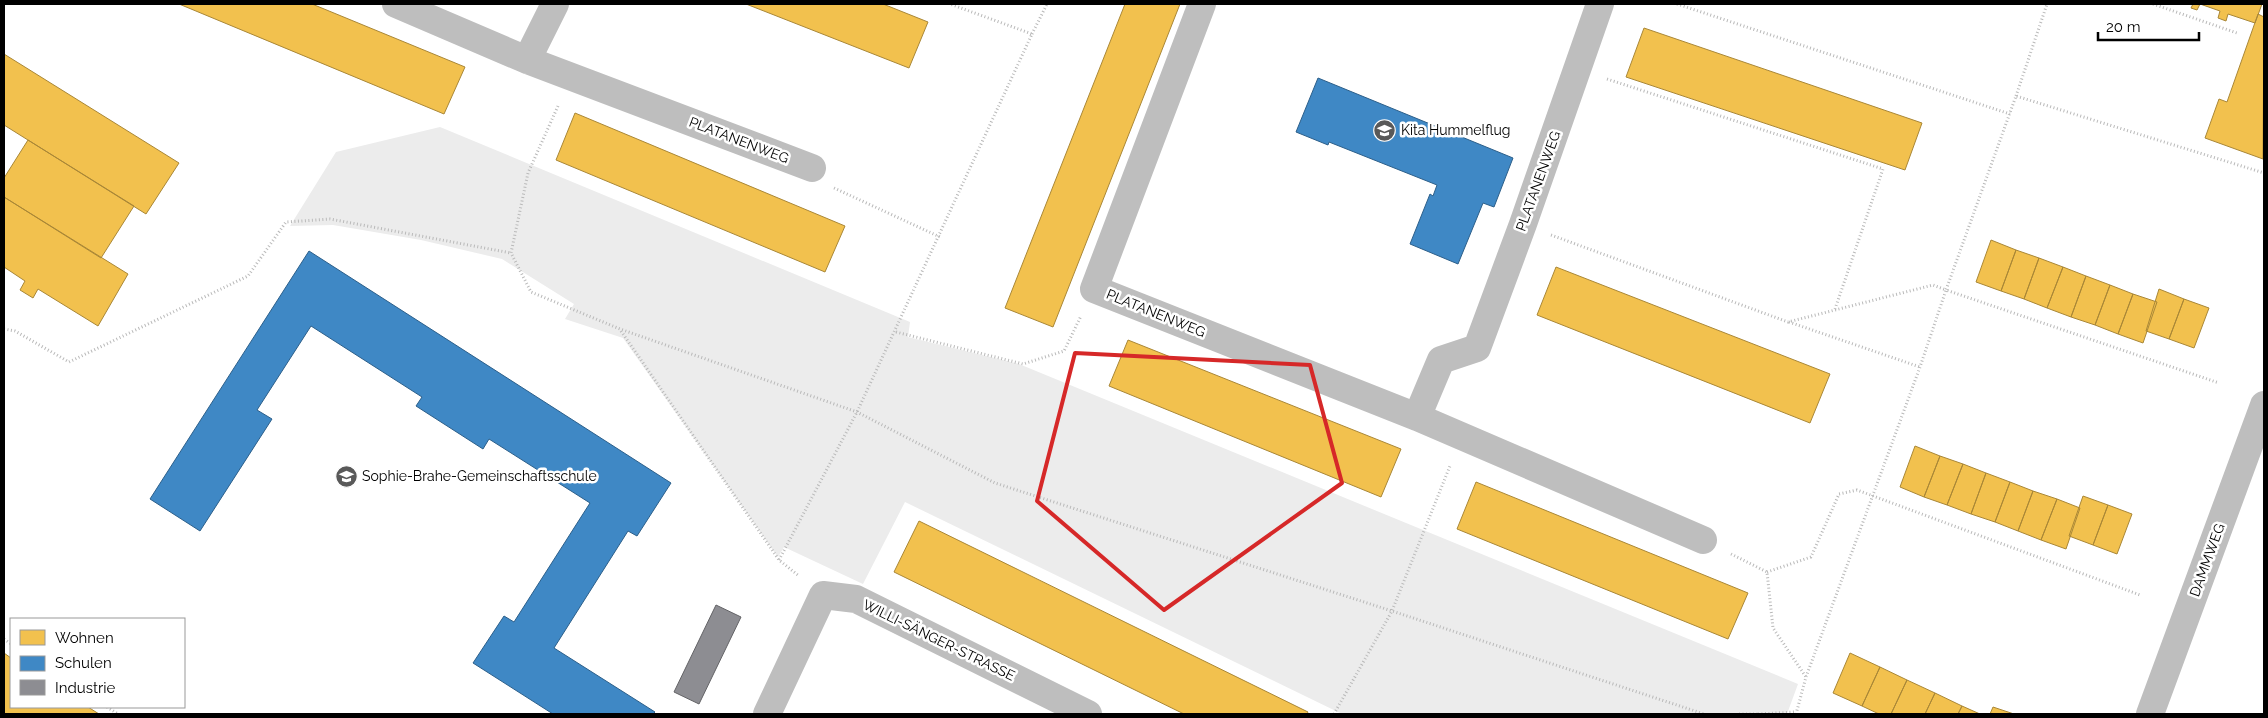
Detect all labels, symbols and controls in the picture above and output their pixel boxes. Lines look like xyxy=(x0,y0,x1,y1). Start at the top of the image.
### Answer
scale bar xyxy=(2098,10,2199,42)
text: 20 m xyxy=(2106,18,2141,36)
street label: PLATANENWEG xyxy=(687,114,791,166)
school or university icon: Kita Hummelflug xyxy=(1373,118,1397,142)
place label: Kita Hummelflug xyxy=(1401,122,1510,138)
street label: PLATANENWEG xyxy=(1512,129,1564,233)
street label: PLATANENWEG xyxy=(1104,286,1208,340)
school or university icon: Sophie-Brahe-Gemeinschaftsschule xyxy=(334,464,358,488)
place label: Sophie-Brahe-Gemeinschaftsschule xyxy=(362,468,597,484)
street label: DAMMWEG xyxy=(2186,521,2228,599)
street label: WILLI-SÄNGER-STRASSE xyxy=(860,594,1018,684)
legend xyxy=(10,618,185,708)
text: Wohnen xyxy=(55,629,114,647)
text: Schulen xyxy=(55,654,112,672)
text: Industrie xyxy=(55,679,116,697)

